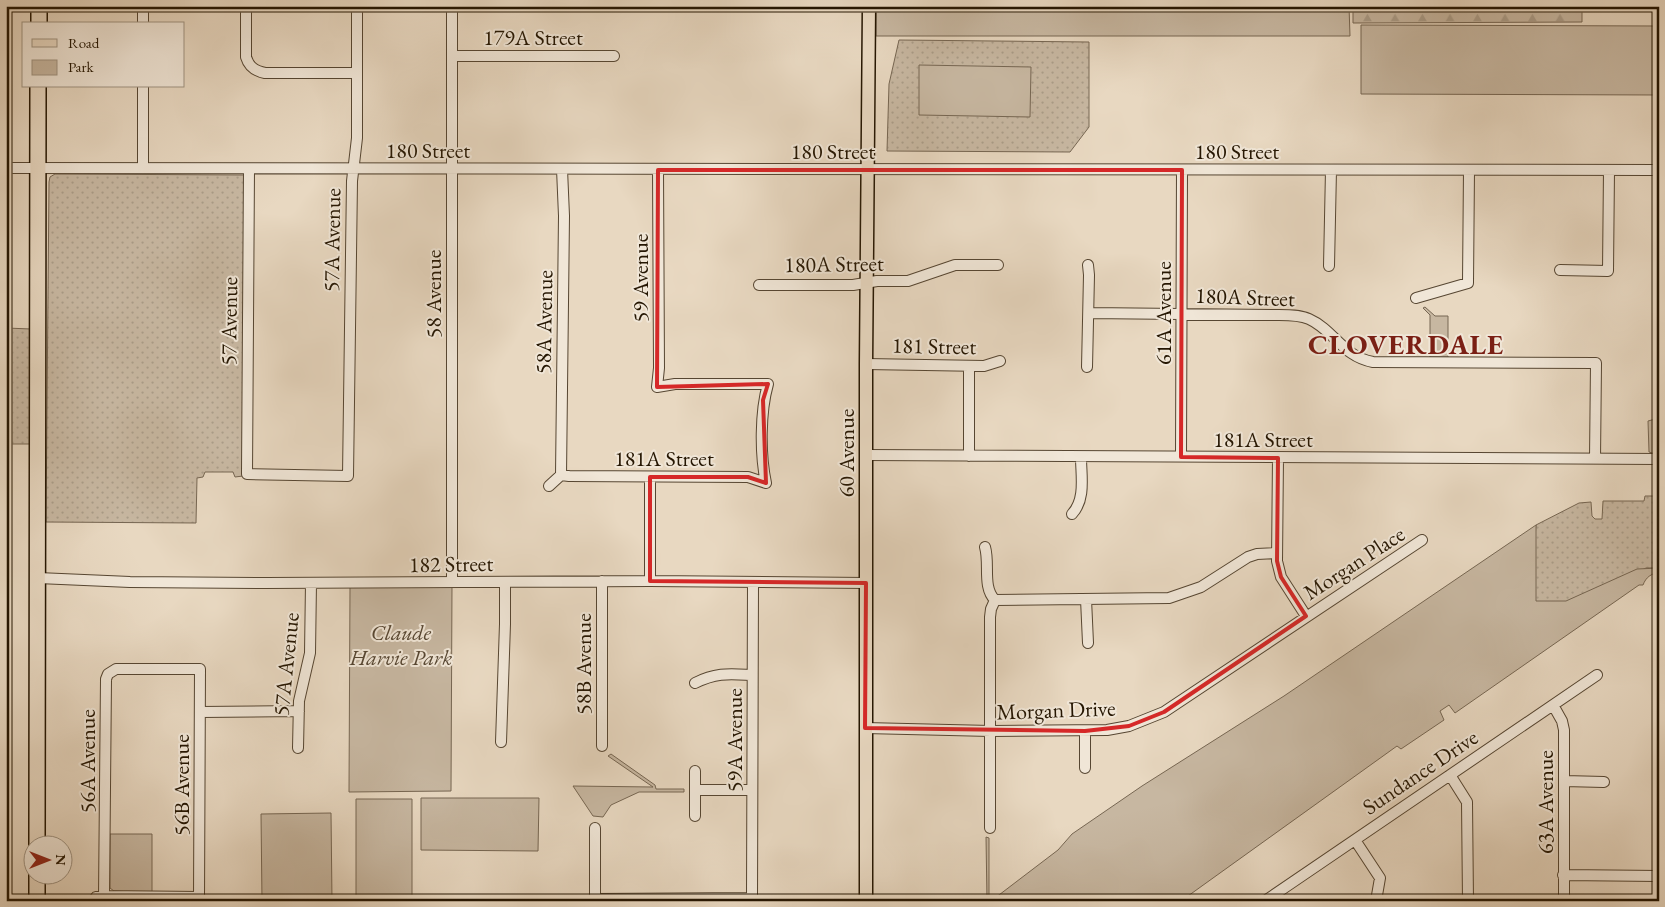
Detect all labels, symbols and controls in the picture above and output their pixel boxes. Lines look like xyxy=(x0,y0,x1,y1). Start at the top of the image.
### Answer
legend xyxy=(22,22,185,88)
street label: 179A Street xyxy=(483,23,583,52)
text: Road xyxy=(68,33,100,52)
text: Park xyxy=(68,57,95,76)
street label: 180 Street xyxy=(386,136,470,165)
street label: 180 Street xyxy=(791,137,875,166)
street label: 180 Street xyxy=(1195,137,1279,166)
street label: 57A Avenue xyxy=(317,187,347,292)
street label: 59 Avenue xyxy=(626,233,655,322)
street label: 58 Avenue xyxy=(419,249,448,338)
street label: 180A Street xyxy=(784,249,884,279)
street label: 61A Avenue xyxy=(1149,261,1178,365)
street label: 58A Avenue xyxy=(529,269,559,374)
street label: 57 Avenue xyxy=(214,276,244,366)
street label: 180A Street xyxy=(1195,281,1295,313)
district label: CLOVERDALE xyxy=(1308,326,1504,362)
street label: 181 Street xyxy=(892,331,977,361)
street label: 60 Avenue xyxy=(832,408,861,497)
street label: 181A Street xyxy=(1213,425,1313,454)
street label: 181A Street xyxy=(614,444,714,473)
street label: Morgan Place xyxy=(1298,519,1411,607)
street label: 182 Street xyxy=(409,549,494,579)
street label: 57A Avenue xyxy=(266,610,306,717)
street label: 58B Avenue xyxy=(569,613,598,715)
park label: Claude Harvie Park xyxy=(349,618,452,672)
street label: 59A Avenue xyxy=(720,688,749,792)
street label: Morgan Drive xyxy=(996,693,1116,727)
street label: 56A Avenue xyxy=(73,709,102,813)
street label: Sundance Drive xyxy=(1357,722,1484,821)
street label: 56B Avenue xyxy=(167,734,196,836)
street label: 63A Avenue xyxy=(1531,750,1560,854)
north arrow xyxy=(22,834,72,884)
text: N xyxy=(52,854,70,866)

